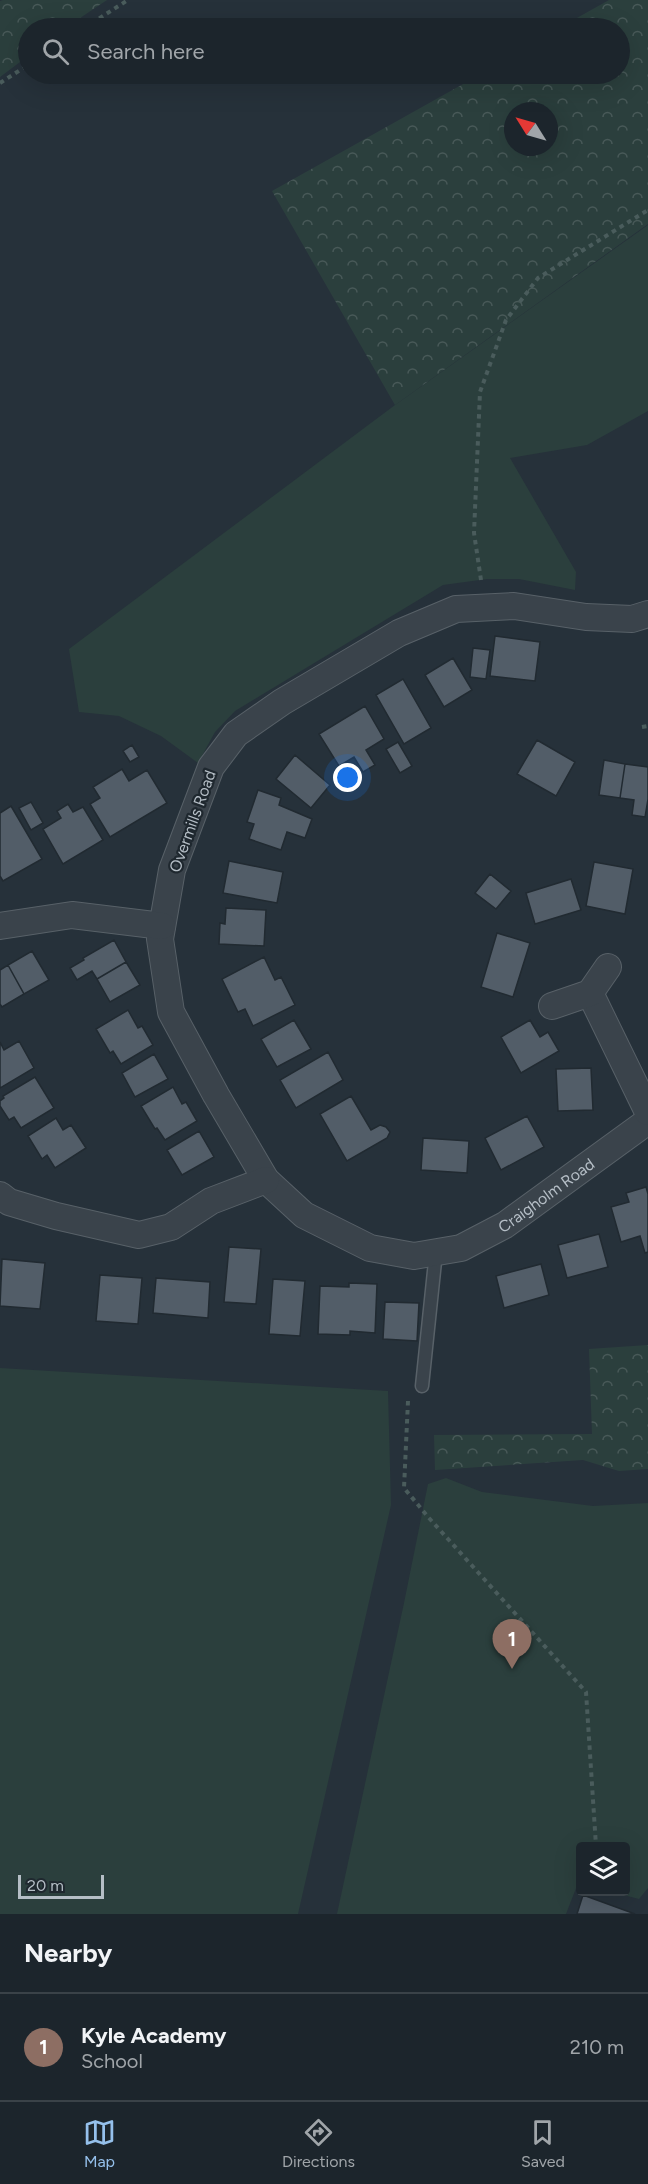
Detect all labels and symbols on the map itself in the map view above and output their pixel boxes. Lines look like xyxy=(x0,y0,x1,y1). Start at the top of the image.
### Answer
north arrow xyxy=(504,102,558,156)
your location xyxy=(333,763,362,792)
street label: Overmills Road xyxy=(165,768,220,875)
street label: Craigholm Road xyxy=(495,1154,598,1237)
pin: 1 xyxy=(492,1620,532,1669)
scale bar xyxy=(18,1872,104,1900)

